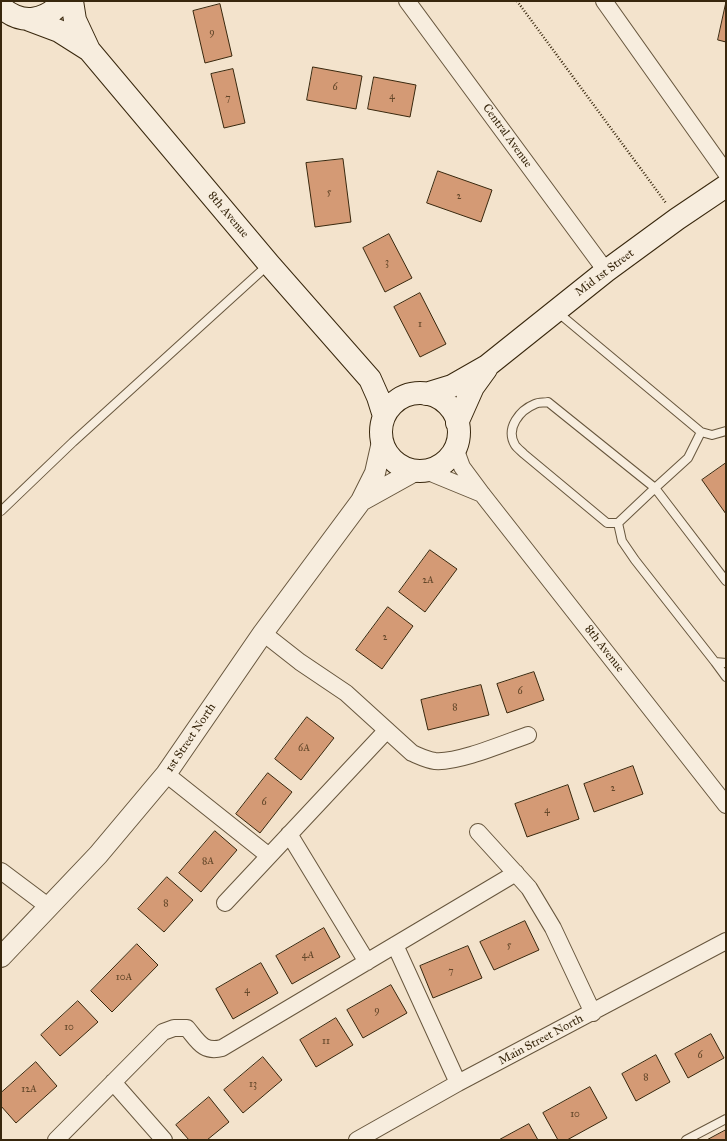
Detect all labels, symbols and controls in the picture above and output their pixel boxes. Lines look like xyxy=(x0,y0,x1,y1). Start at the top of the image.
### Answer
house number: 9 xyxy=(209,27,215,39)
house number: 6 xyxy=(332,82,338,94)
house number: 4 xyxy=(389,91,395,103)
house number: 7 xyxy=(225,93,231,105)
street label: Central Avenue xyxy=(479,101,535,171)
house number: 5 xyxy=(327,187,331,199)
street label: 8th Avenue xyxy=(205,189,251,241)
house number: 2 xyxy=(457,191,461,203)
street label: Mid 1st Street xyxy=(573,246,637,300)
house number: 3 xyxy=(385,257,389,269)
house number: 1 xyxy=(418,319,422,331)
house number: 2A xyxy=(422,575,434,587)
street label: 8th Avenue xyxy=(581,623,627,675)
house number: 2 xyxy=(383,632,387,644)
house number: 6 xyxy=(517,686,523,698)
street label: 1st Street North xyxy=(163,701,219,775)
house number: 8 xyxy=(452,702,458,714)
house number: 6A xyxy=(298,743,310,755)
house number: 2 xyxy=(611,783,615,795)
house number: 6 xyxy=(261,797,267,809)
house number: 4 xyxy=(544,805,550,817)
house number: 8A xyxy=(202,856,214,868)
house number: 8 xyxy=(163,898,169,910)
house number: 5 xyxy=(507,940,511,952)
house number: 4A xyxy=(302,950,314,962)
house number: 7 xyxy=(448,966,454,978)
house number: 10A xyxy=(116,972,132,984)
house number: 4 xyxy=(244,985,250,997)
house number: 9 xyxy=(374,1005,380,1017)
street label: Main Street North xyxy=(496,1012,586,1068)
house number: 10 xyxy=(64,1022,74,1034)
house number: 11 xyxy=(322,1036,330,1048)
house number: 6 xyxy=(697,1050,703,1062)
house number: 8 xyxy=(643,1072,649,1084)
house number: 13 xyxy=(249,1079,257,1091)
house number: 12A xyxy=(21,1084,37,1096)
house number: 10 xyxy=(570,1109,580,1121)

